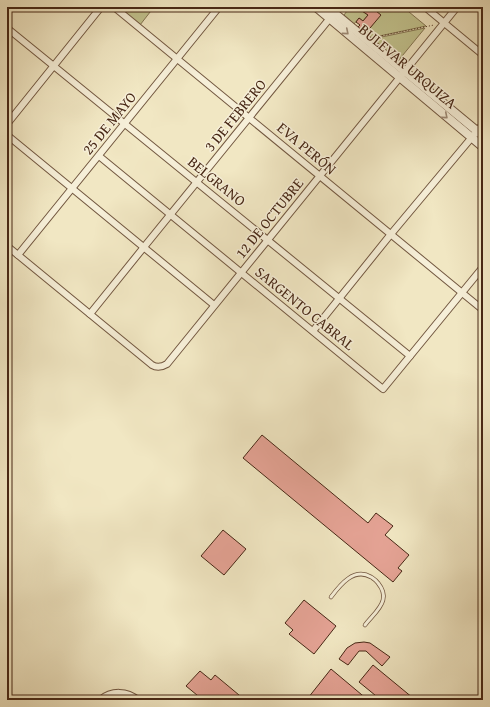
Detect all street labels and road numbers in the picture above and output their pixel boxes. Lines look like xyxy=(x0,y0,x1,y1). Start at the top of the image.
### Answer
street label: BULEVAR URQUIZA xyxy=(355,19,461,113)
street label: 3 DE FEBRERO xyxy=(199,74,271,156)
street label: 25 DE MAYO xyxy=(77,87,141,159)
street label: EVA PERÓN xyxy=(273,117,341,179)
street label: BELGRANO xyxy=(184,151,250,211)
street label: 12 DE OCTUBRE xyxy=(230,173,308,263)
street label: SARGENTO CABRAL xyxy=(251,261,360,355)

